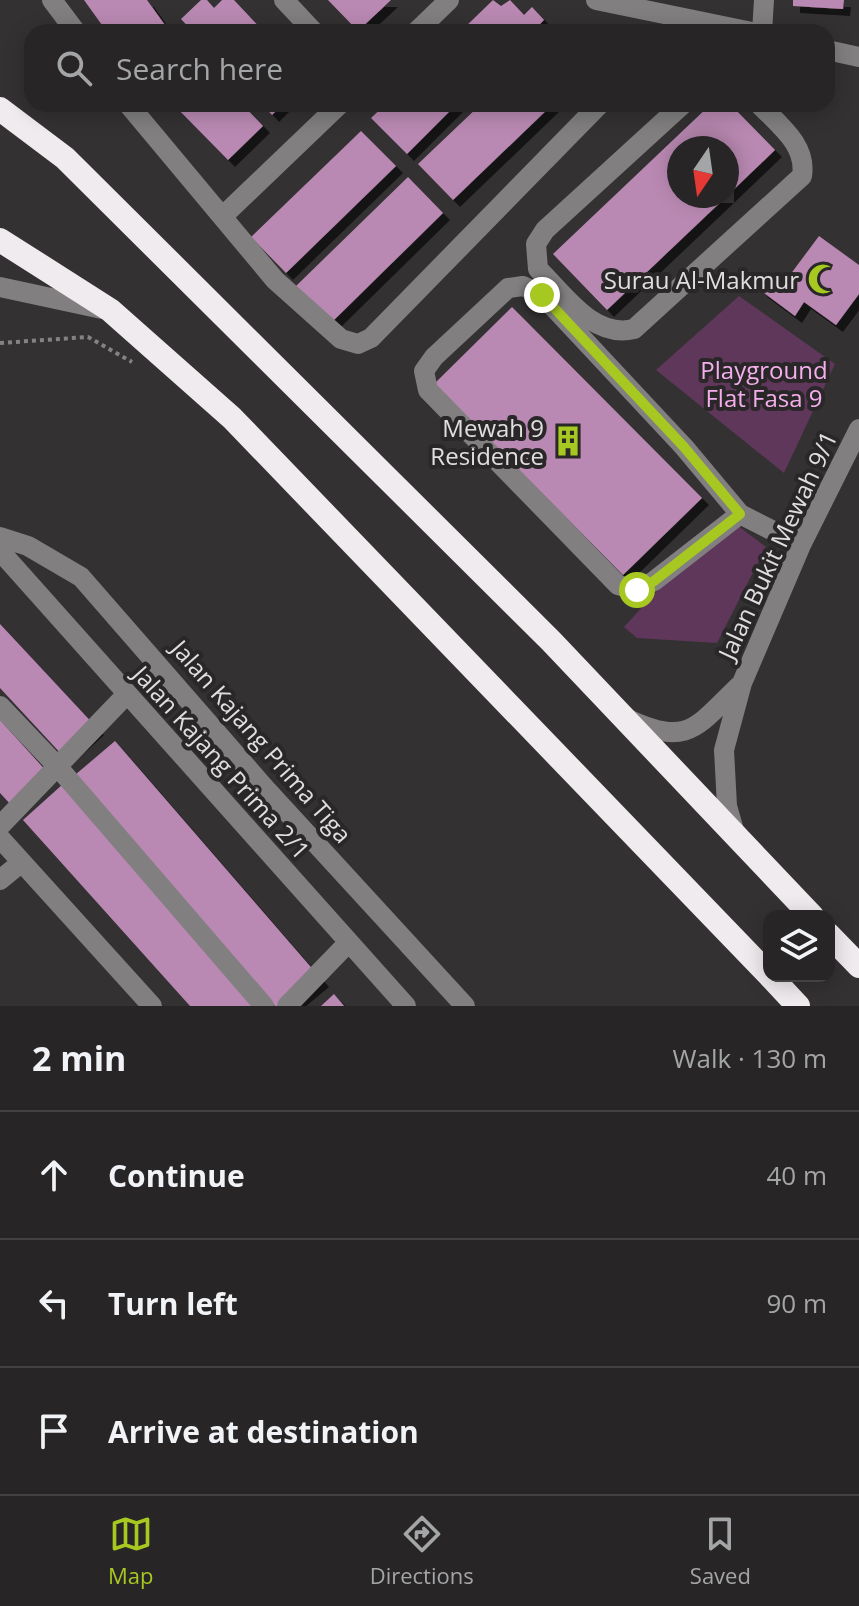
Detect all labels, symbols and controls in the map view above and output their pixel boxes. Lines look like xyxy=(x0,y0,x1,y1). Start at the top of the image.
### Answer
search box xyxy=(24,24,835,112)
icon: search xyxy=(52,46,96,90)
text: Search here xyxy=(116,48,283,89)
north arrow xyxy=(667,136,739,208)
mosque icon: Surau Al-Makmur xyxy=(806,262,840,296)
place label: Surau Al-Makmur xyxy=(604,263,799,296)
route end xyxy=(524,277,560,313)
park label: Playground Flat Fasa 9 xyxy=(700,353,828,414)
place label: Mewah 9 Residence xyxy=(430,411,544,472)
building icon: Mewah 9 Residence xyxy=(551,424,585,458)
street label: Jalan Bukit Mewah 9/1 xyxy=(709,426,844,666)
route start xyxy=(619,572,655,608)
street label: Jalan Kajang Prima Tiga xyxy=(163,631,360,850)
street label: Jalan Kajang Prima 2/1 xyxy=(125,657,318,866)
map controls xyxy=(763,910,835,982)
button: layers xyxy=(763,910,835,982)
text: 2 min xyxy=(32,1035,126,1081)
text: Walk · 130 m xyxy=(673,1040,827,1076)
icon: ahead xyxy=(32,1153,76,1197)
text: Continue xyxy=(108,1155,245,1196)
text: 40 m xyxy=(766,1157,827,1193)
icon: left xyxy=(32,1281,76,1325)
text: Turn left xyxy=(108,1283,238,1324)
text: 90 m xyxy=(766,1285,827,1321)
icon: arrive xyxy=(32,1409,76,1453)
text: Arrive at destination xyxy=(108,1411,419,1452)
tab: Map xyxy=(108,1512,154,1590)
tab: Directions xyxy=(370,1512,474,1590)
tab: Saved xyxy=(690,1512,751,1590)

